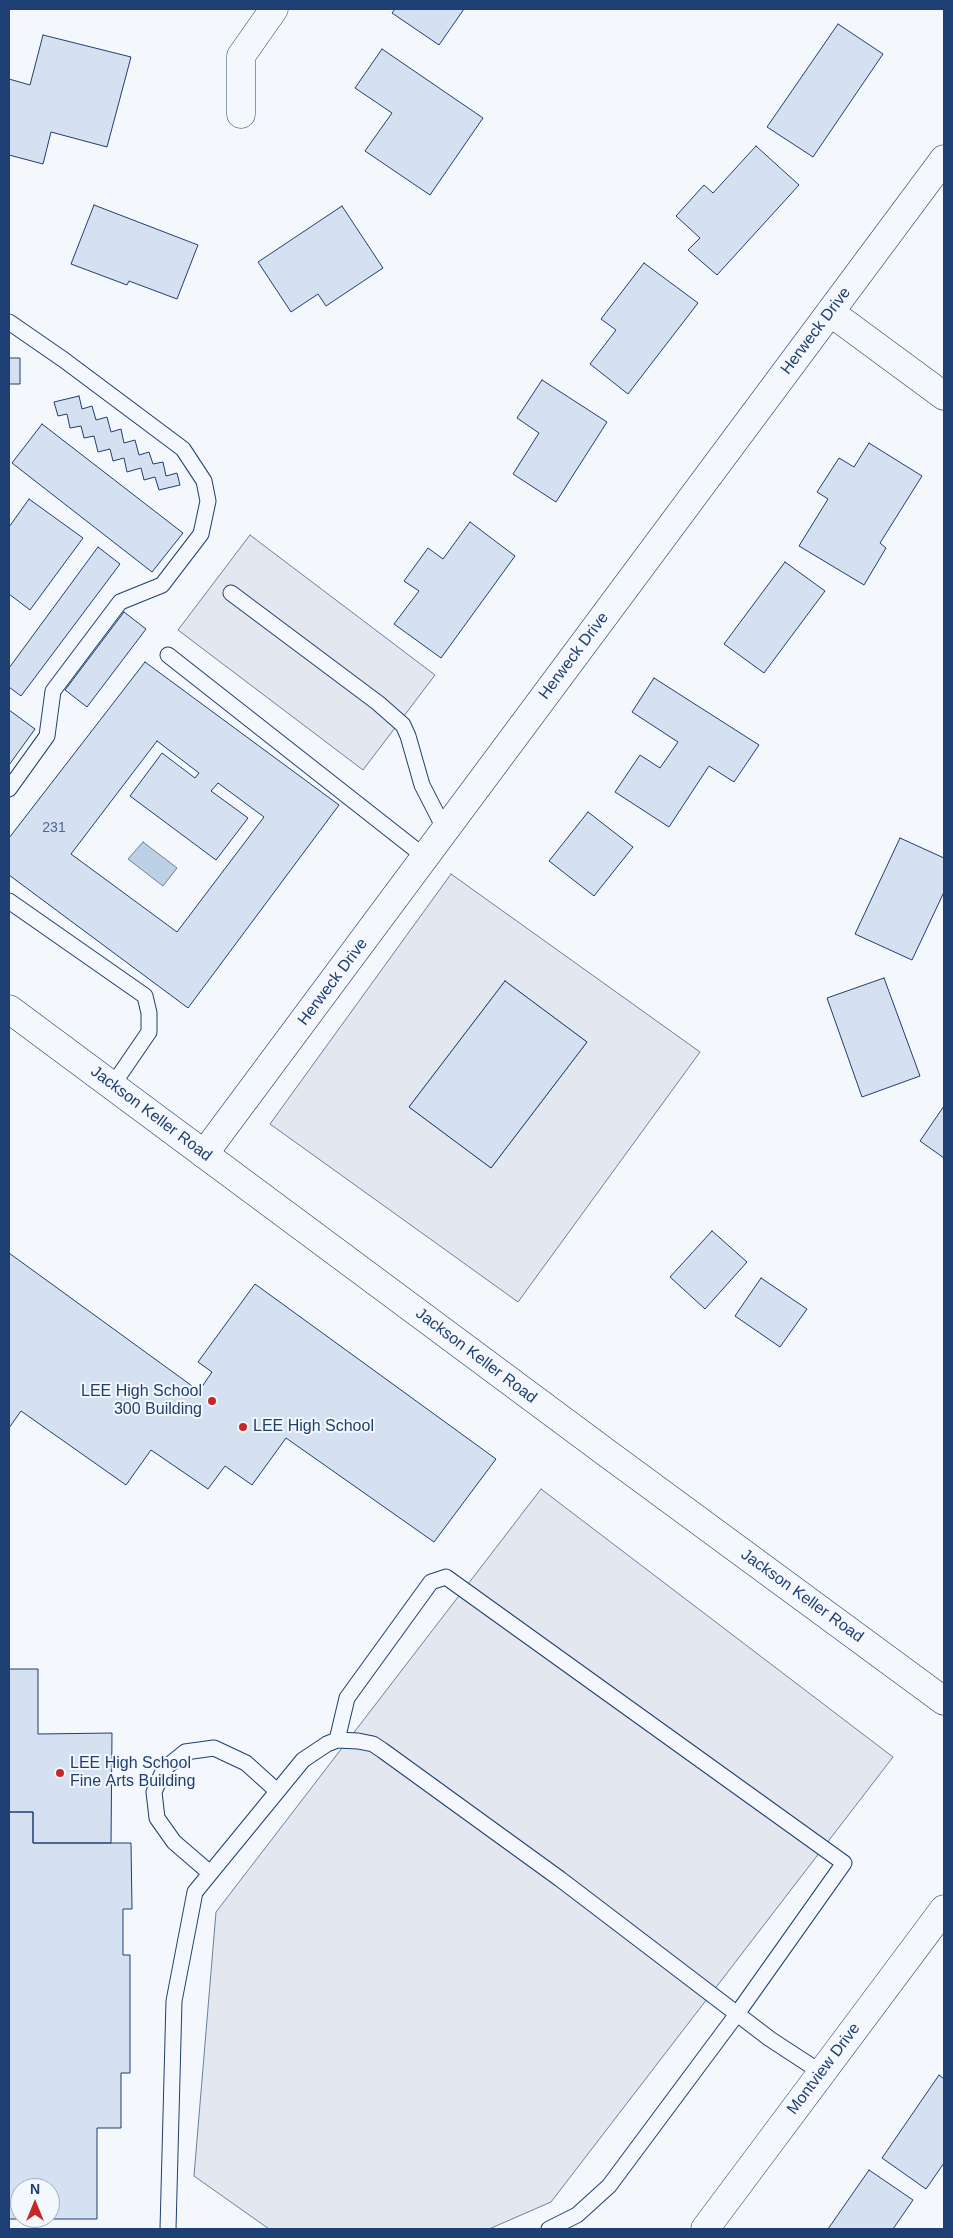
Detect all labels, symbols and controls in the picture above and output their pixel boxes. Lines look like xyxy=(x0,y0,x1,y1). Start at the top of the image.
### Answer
street label: Herweck Drive xyxy=(777,284,855,378)
street label: Herweck Drive xyxy=(535,609,613,703)
house number: 231 xyxy=(42,820,66,836)
street label: Herweck Drive xyxy=(294,935,372,1029)
street label: Jackson Keller Road xyxy=(87,1062,215,1166)
street label: Jackson Keller Road xyxy=(412,1304,540,1408)
place label: LEE High School 300 Building xyxy=(81,1382,202,1420)
marker: LEE High School 300 Building xyxy=(206,1395,218,1407)
place label: LEE High School xyxy=(253,1417,374,1437)
marker: LEE High School xyxy=(237,1421,249,1433)
street label: Jackson Keller Road xyxy=(737,1545,867,1647)
place label: LEE High School Fine Arts Building xyxy=(70,1754,195,1792)
marker: LEE High School Fine Arts Building xyxy=(54,1767,66,1779)
street label: Montview Drive xyxy=(783,2020,865,2118)
north arrow xyxy=(10,2178,60,2228)
text: N xyxy=(30,2181,40,2197)

